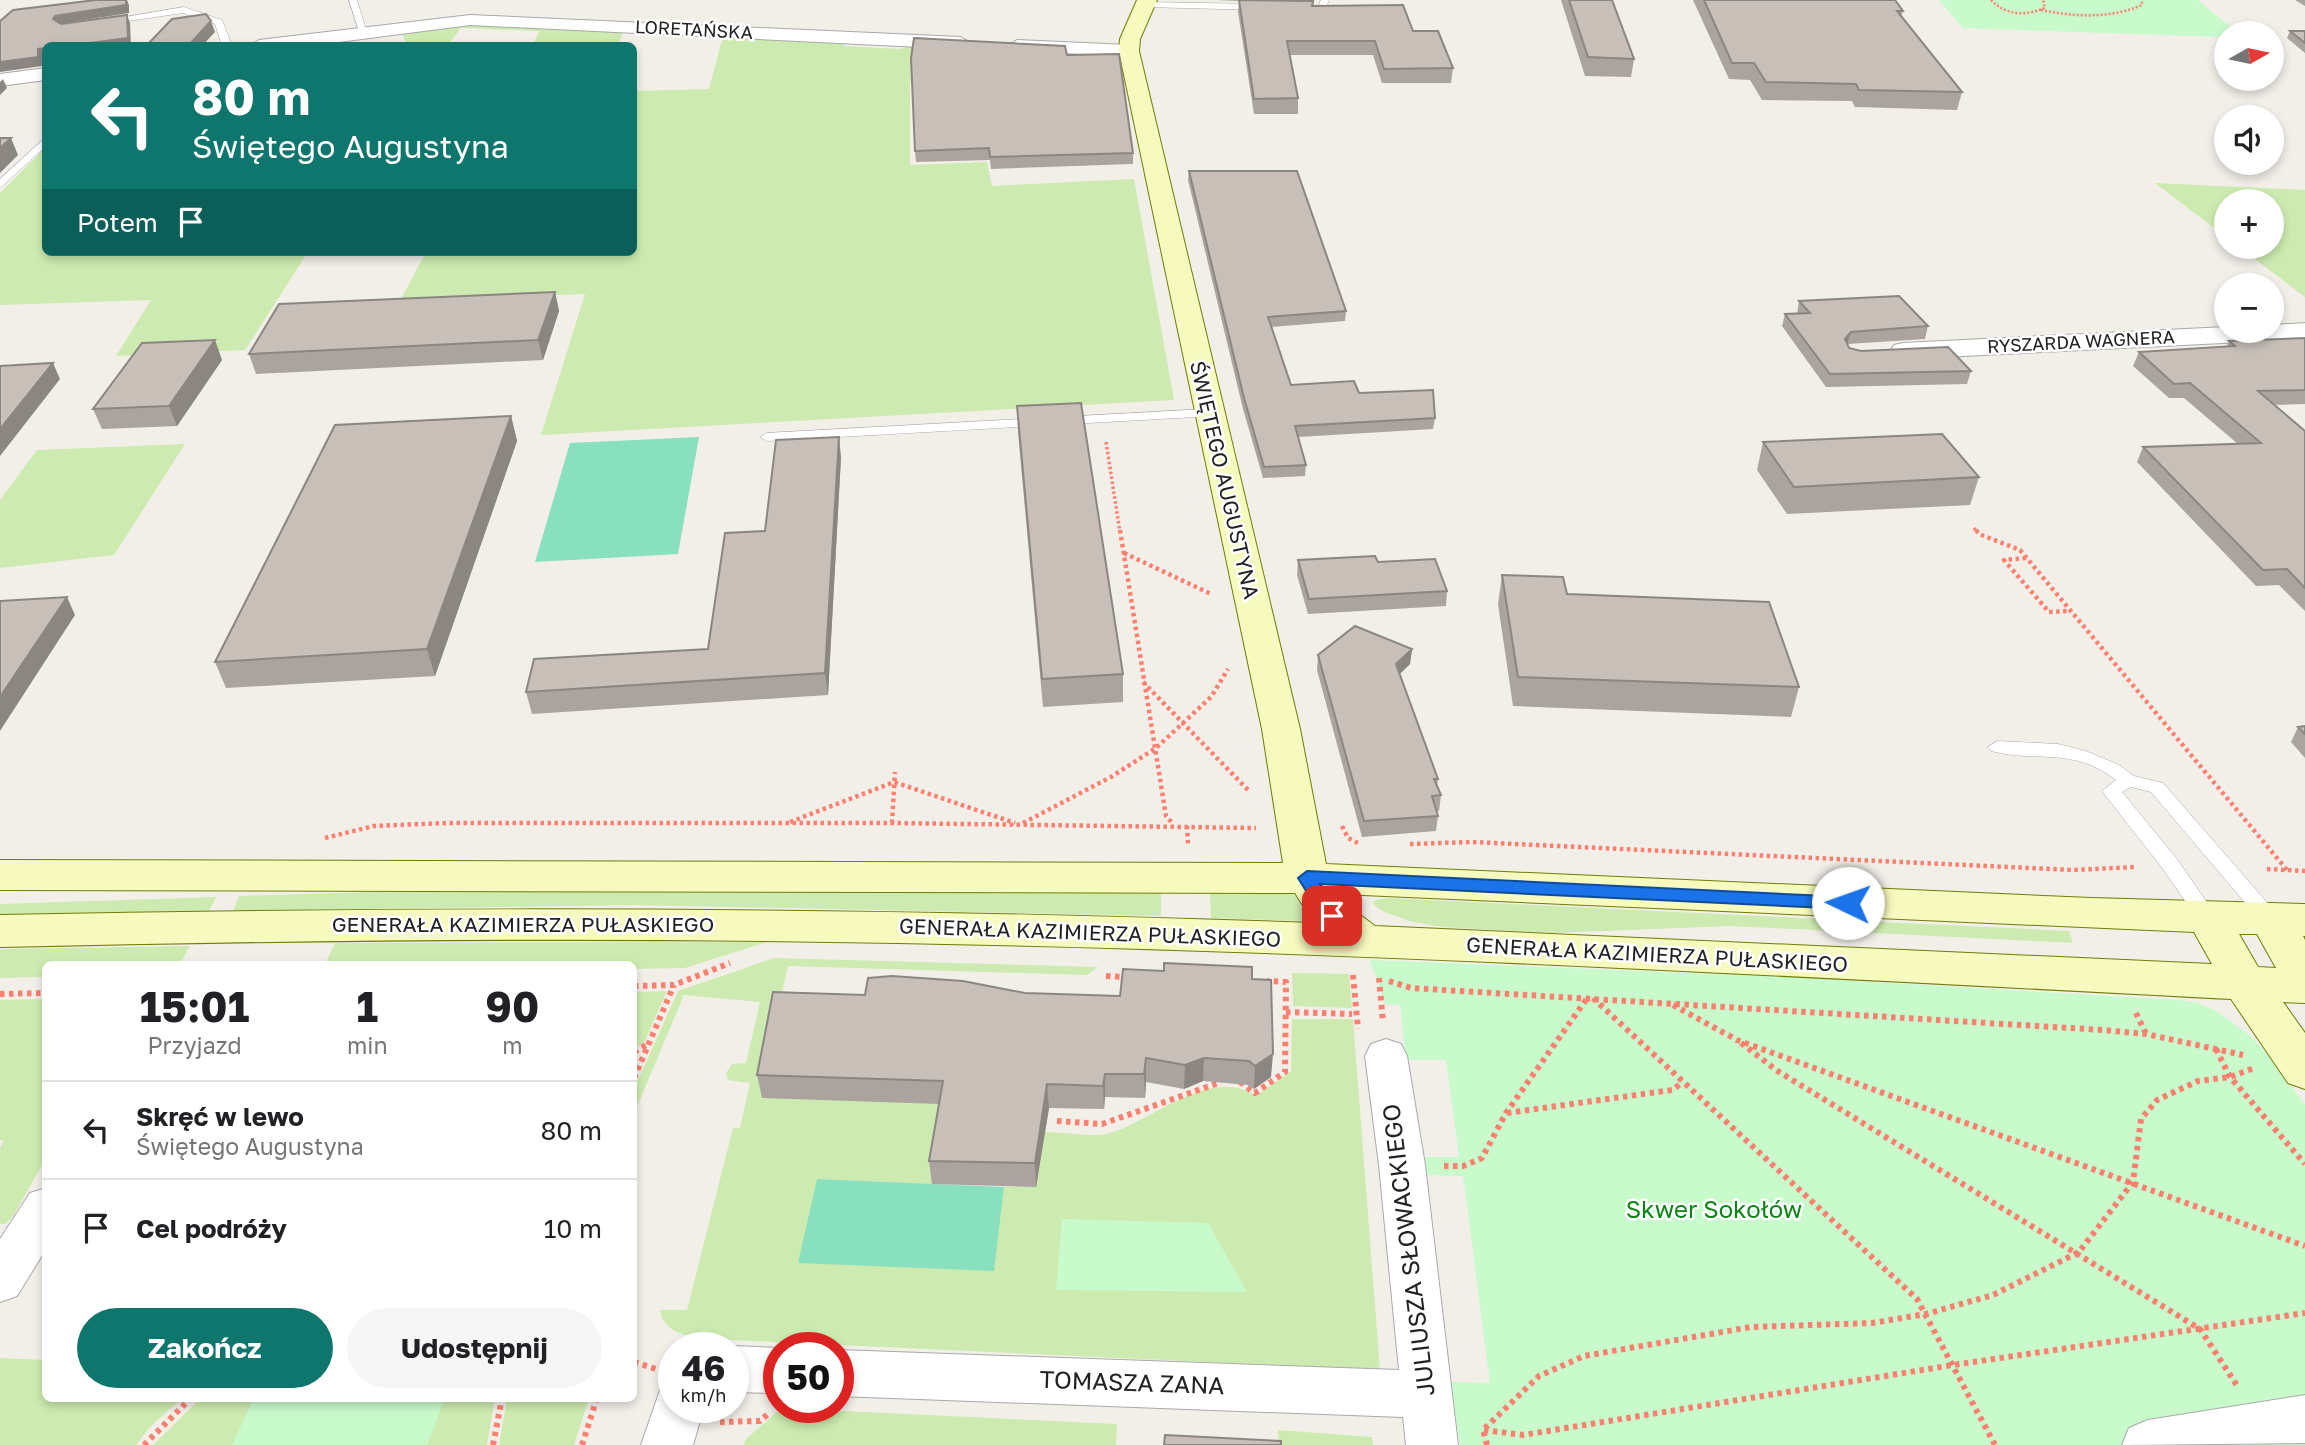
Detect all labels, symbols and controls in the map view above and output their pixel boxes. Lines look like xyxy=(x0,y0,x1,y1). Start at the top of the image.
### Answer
street label: LORETAŃSKA xyxy=(635,15,754,43)
north arrow xyxy=(2214,21,2284,91)
map controls xyxy=(2214,21,2284,343)
text: 80 m xyxy=(192,67,310,126)
icon: left xyxy=(77,70,168,161)
button: sound xyxy=(2214,105,2284,175)
text: Świętego Augustyna xyxy=(192,127,509,165)
button: + xyxy=(2214,189,2284,259)
icon: arrive xyxy=(172,203,210,241)
text: Potem xyxy=(77,207,158,238)
button: − xyxy=(2214,273,2284,343)
street label: RYSZARDA WAGNERA xyxy=(1987,325,2175,357)
street label: ŚWIĘTEGO AUGUSTYNA xyxy=(1185,358,1265,601)
position arrow xyxy=(1811,866,1885,940)
pin xyxy=(1302,886,1362,946)
icon: arrive xyxy=(1313,897,1351,935)
street label: GENERAŁA KAZIMIERZA PUŁASKIEGO xyxy=(332,911,714,937)
street label: GENERAŁA KAZIMIERZA PUŁASKIEGO xyxy=(898,912,1282,952)
street label: GENERAŁA KAZIMIERZA PUŁASKIEGO xyxy=(1465,931,1849,977)
text: 15:01 xyxy=(140,981,249,1031)
text: 1 xyxy=(356,981,378,1031)
text: 90 xyxy=(485,981,539,1031)
text: Przyjazd xyxy=(147,1031,242,1059)
text: min xyxy=(347,1031,388,1059)
text: m xyxy=(502,1031,522,1059)
text: Skręć w lewo xyxy=(136,1101,304,1132)
street label: JULIUSZA SŁOWACKIEGO xyxy=(1375,1102,1440,1398)
icon: left xyxy=(77,1111,115,1149)
text: 80 m xyxy=(541,1115,602,1146)
text: Świętego Augustyna xyxy=(136,1132,364,1160)
park label: Skwer Sokołów xyxy=(1626,1194,1802,1223)
icon: arrive xyxy=(77,1209,115,1247)
text: Cel podróży xyxy=(136,1213,287,1244)
text: 10 m xyxy=(544,1213,602,1244)
button: Zakończ xyxy=(77,1308,333,1388)
button: Udostępnij xyxy=(347,1308,602,1388)
speed limit sign: 50 xyxy=(763,1332,854,1423)
text: 46 xyxy=(681,1347,726,1389)
street label: TOMASZA ZANA xyxy=(1039,1364,1225,1399)
text: km/h xyxy=(681,1384,726,1406)

